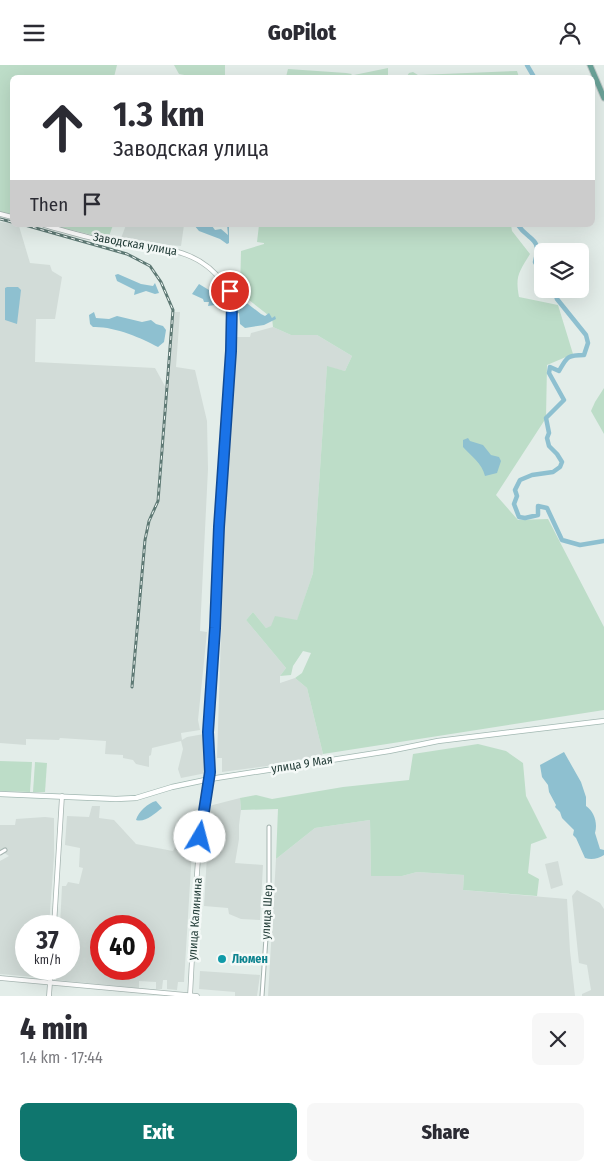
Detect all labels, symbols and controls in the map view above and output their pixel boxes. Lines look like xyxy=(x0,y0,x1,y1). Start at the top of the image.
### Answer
icon: menu xyxy=(20,19,48,47)
text: GoPilot xyxy=(268,19,336,46)
icon: person xyxy=(556,19,584,47)
text: 1.3 km xyxy=(113,93,205,135)
icon: ahead xyxy=(30,95,95,160)
text: Заводская улица xyxy=(113,135,269,162)
icon: arrive xyxy=(78,190,106,218)
text: Then xyxy=(30,193,68,216)
street label: Заводская улица xyxy=(92,230,178,258)
map controls xyxy=(534,243,589,298)
button: layers xyxy=(534,243,589,298)
pin xyxy=(209,270,251,312)
icon: arrive xyxy=(216,277,244,305)
street label: улица 9 Мая xyxy=(270,752,334,776)
position arrow xyxy=(173,810,225,862)
street label: улица Калинина xyxy=(185,877,205,961)
street label: улица Шер xyxy=(259,884,275,940)
speed limit sign: 40 xyxy=(90,915,155,980)
text: 37 xyxy=(36,926,59,956)
place label: Люмен xyxy=(232,952,268,966)
text: km/h xyxy=(34,953,61,967)
marker: Люмен xyxy=(216,953,228,965)
text: 4 min xyxy=(20,1011,88,1047)
button: close xyxy=(532,1013,584,1065)
text: 1.4 km · 17:44 xyxy=(20,1048,103,1067)
button: Exit xyxy=(20,1103,297,1161)
button: Share xyxy=(307,1103,584,1161)

